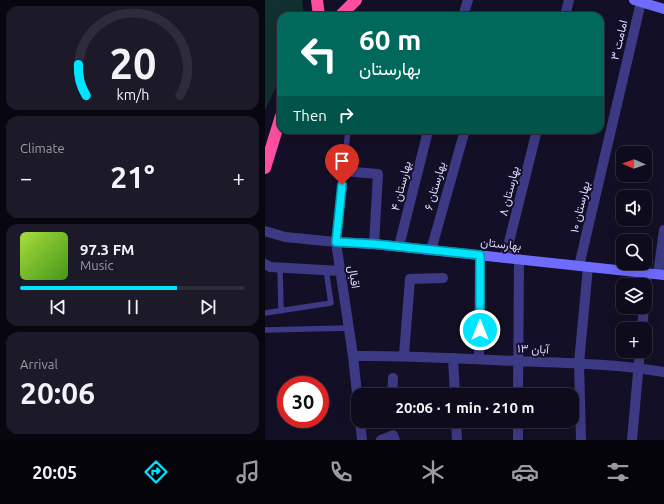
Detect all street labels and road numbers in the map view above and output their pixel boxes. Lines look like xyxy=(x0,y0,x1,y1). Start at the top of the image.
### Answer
street label: امامت ۳ xyxy=(608,19,629,61)
street label: بهارستان ۴ xyxy=(388,160,415,213)
street label: بهارستان ۶ xyxy=(421,160,450,212)
street label: بهارستان ۸ xyxy=(496,165,523,218)
street label: بهارستان ۱۰ xyxy=(567,180,594,234)
street label: بهارستان xyxy=(480,235,522,254)
street label: اقبال xyxy=(344,264,363,290)
street label: ۱۳ آبان xyxy=(517,341,550,357)

